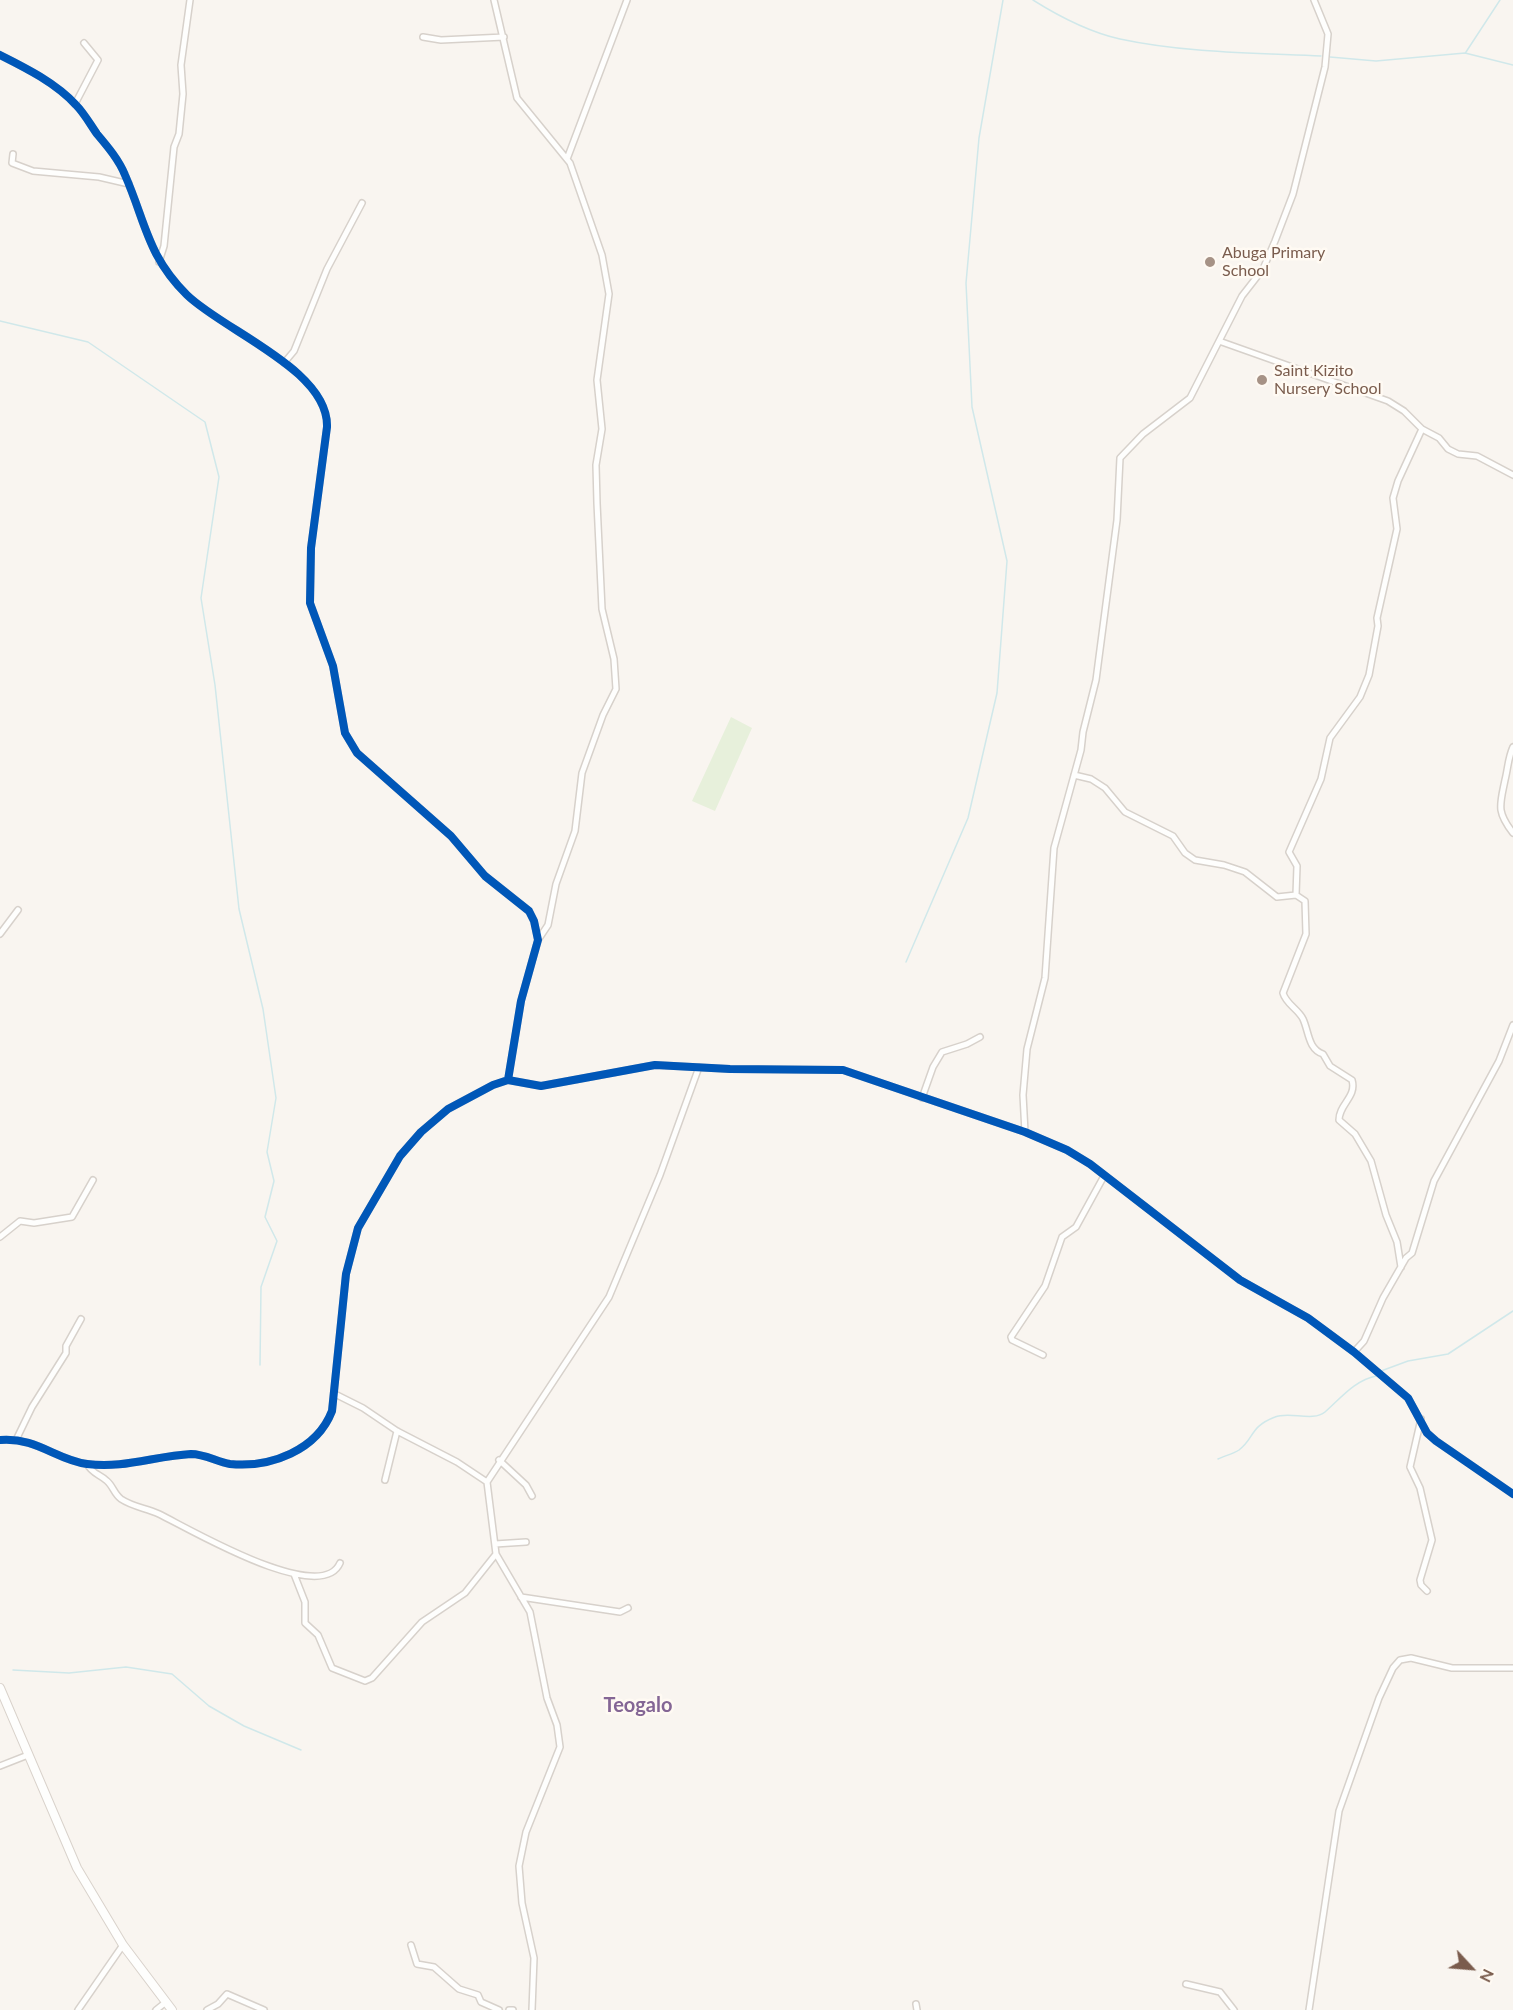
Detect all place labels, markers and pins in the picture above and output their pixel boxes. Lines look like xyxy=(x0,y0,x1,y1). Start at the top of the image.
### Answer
place label: Abuga Primary School xyxy=(1222,243,1325,281)
marker: Abuga Primary School xyxy=(1203,255,1217,269)
place label: Saint Kizito Nursery School xyxy=(1274,361,1381,399)
marker: Saint Kizito Nursery School xyxy=(1255,373,1269,387)

